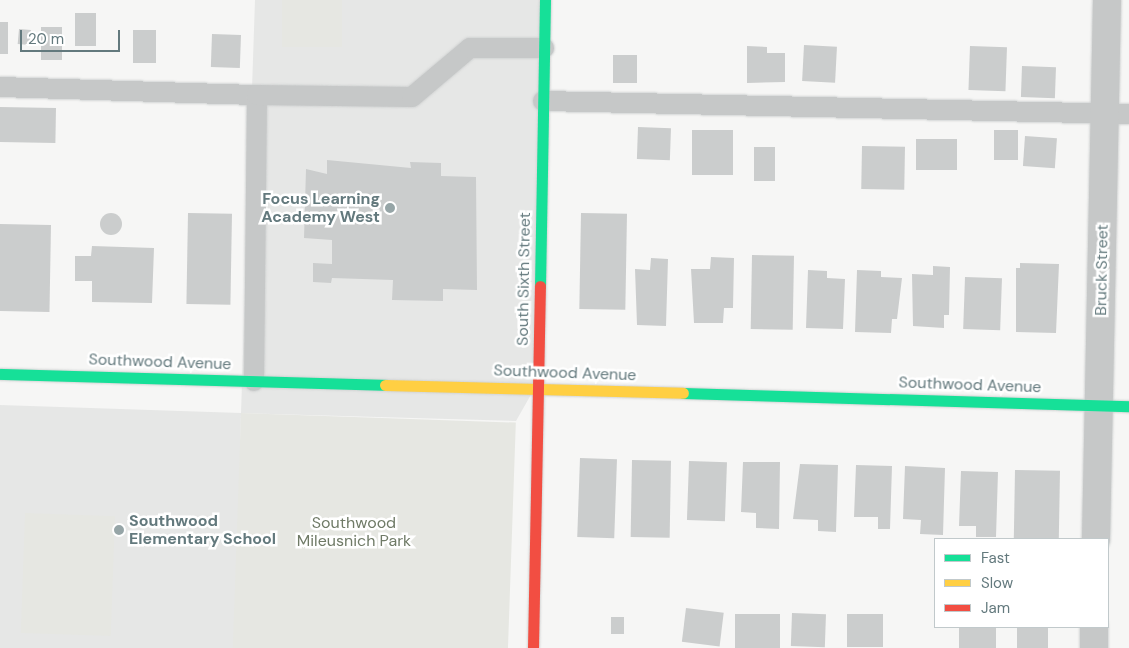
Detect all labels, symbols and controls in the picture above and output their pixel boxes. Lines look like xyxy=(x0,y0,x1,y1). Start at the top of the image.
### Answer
scale bar xyxy=(22,20,122,52)
text: 20 m xyxy=(28,29,64,49)
place label: Focus Learning Academy West xyxy=(261,189,380,227)
marker: Focus Learning Academy West xyxy=(384,202,396,214)
street label: South Sixth Street xyxy=(513,212,535,346)
street label: Bruck Street xyxy=(1092,224,1112,316)
street label: Southwood Avenue xyxy=(88,350,232,374)
street label: Southwood Avenue xyxy=(493,361,637,385)
street label: Southwood Avenue xyxy=(898,373,1042,397)
place label: Southwood Elementary School xyxy=(129,511,276,549)
park label: Southwood Mileusnich Park xyxy=(297,513,411,551)
marker: Southwood Elementary School xyxy=(113,524,125,536)
legend xyxy=(934,538,1109,628)
text: Fast xyxy=(981,548,1010,568)
text: Slow xyxy=(981,573,1013,593)
text: Jam xyxy=(981,598,1010,618)

